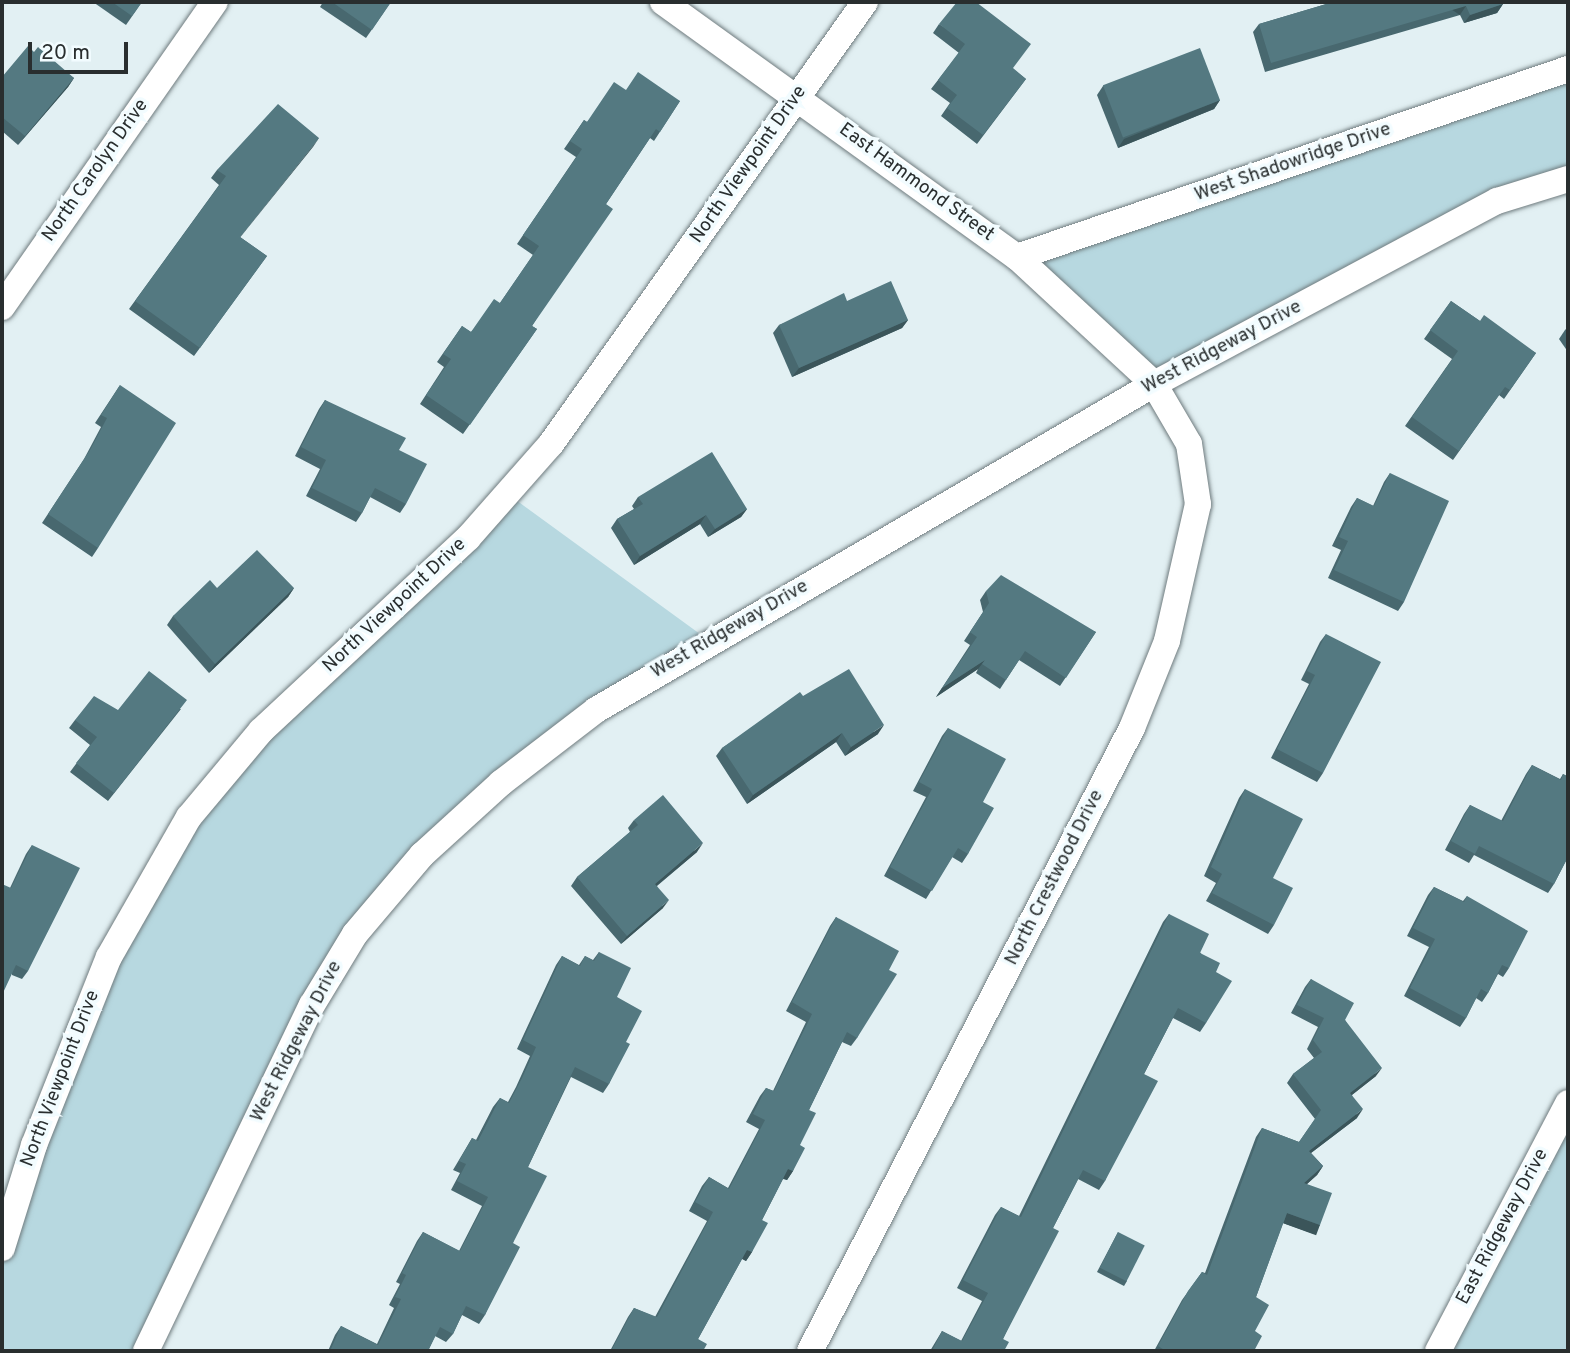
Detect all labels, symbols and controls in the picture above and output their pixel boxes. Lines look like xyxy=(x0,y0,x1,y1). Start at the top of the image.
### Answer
scale bar xyxy=(32,28,131,72)
text: 20 m xyxy=(41,40,90,67)
street label: North Viewpoint Drive xyxy=(686,81,812,249)
street label: North Carolyn Drive xyxy=(38,95,154,247)
street label: East Hammond Street xyxy=(834,119,998,247)
street label: West Shadowridge Drive xyxy=(1192,119,1394,207)
street label: West Ridgeway Drive xyxy=(1138,296,1306,400)
street label: North Viewpoint Drive xyxy=(318,534,472,678)
street label: West Ridgeway Drive xyxy=(647,576,813,684)
street label: North Crestwood Drive xyxy=(1001,786,1109,970)
street label: West Ridgeway Drive xyxy=(247,958,347,1126)
street label: North Viewpoint Drive xyxy=(17,987,105,1171)
street label: East Ridgeway Drive xyxy=(1452,1145,1554,1309)

